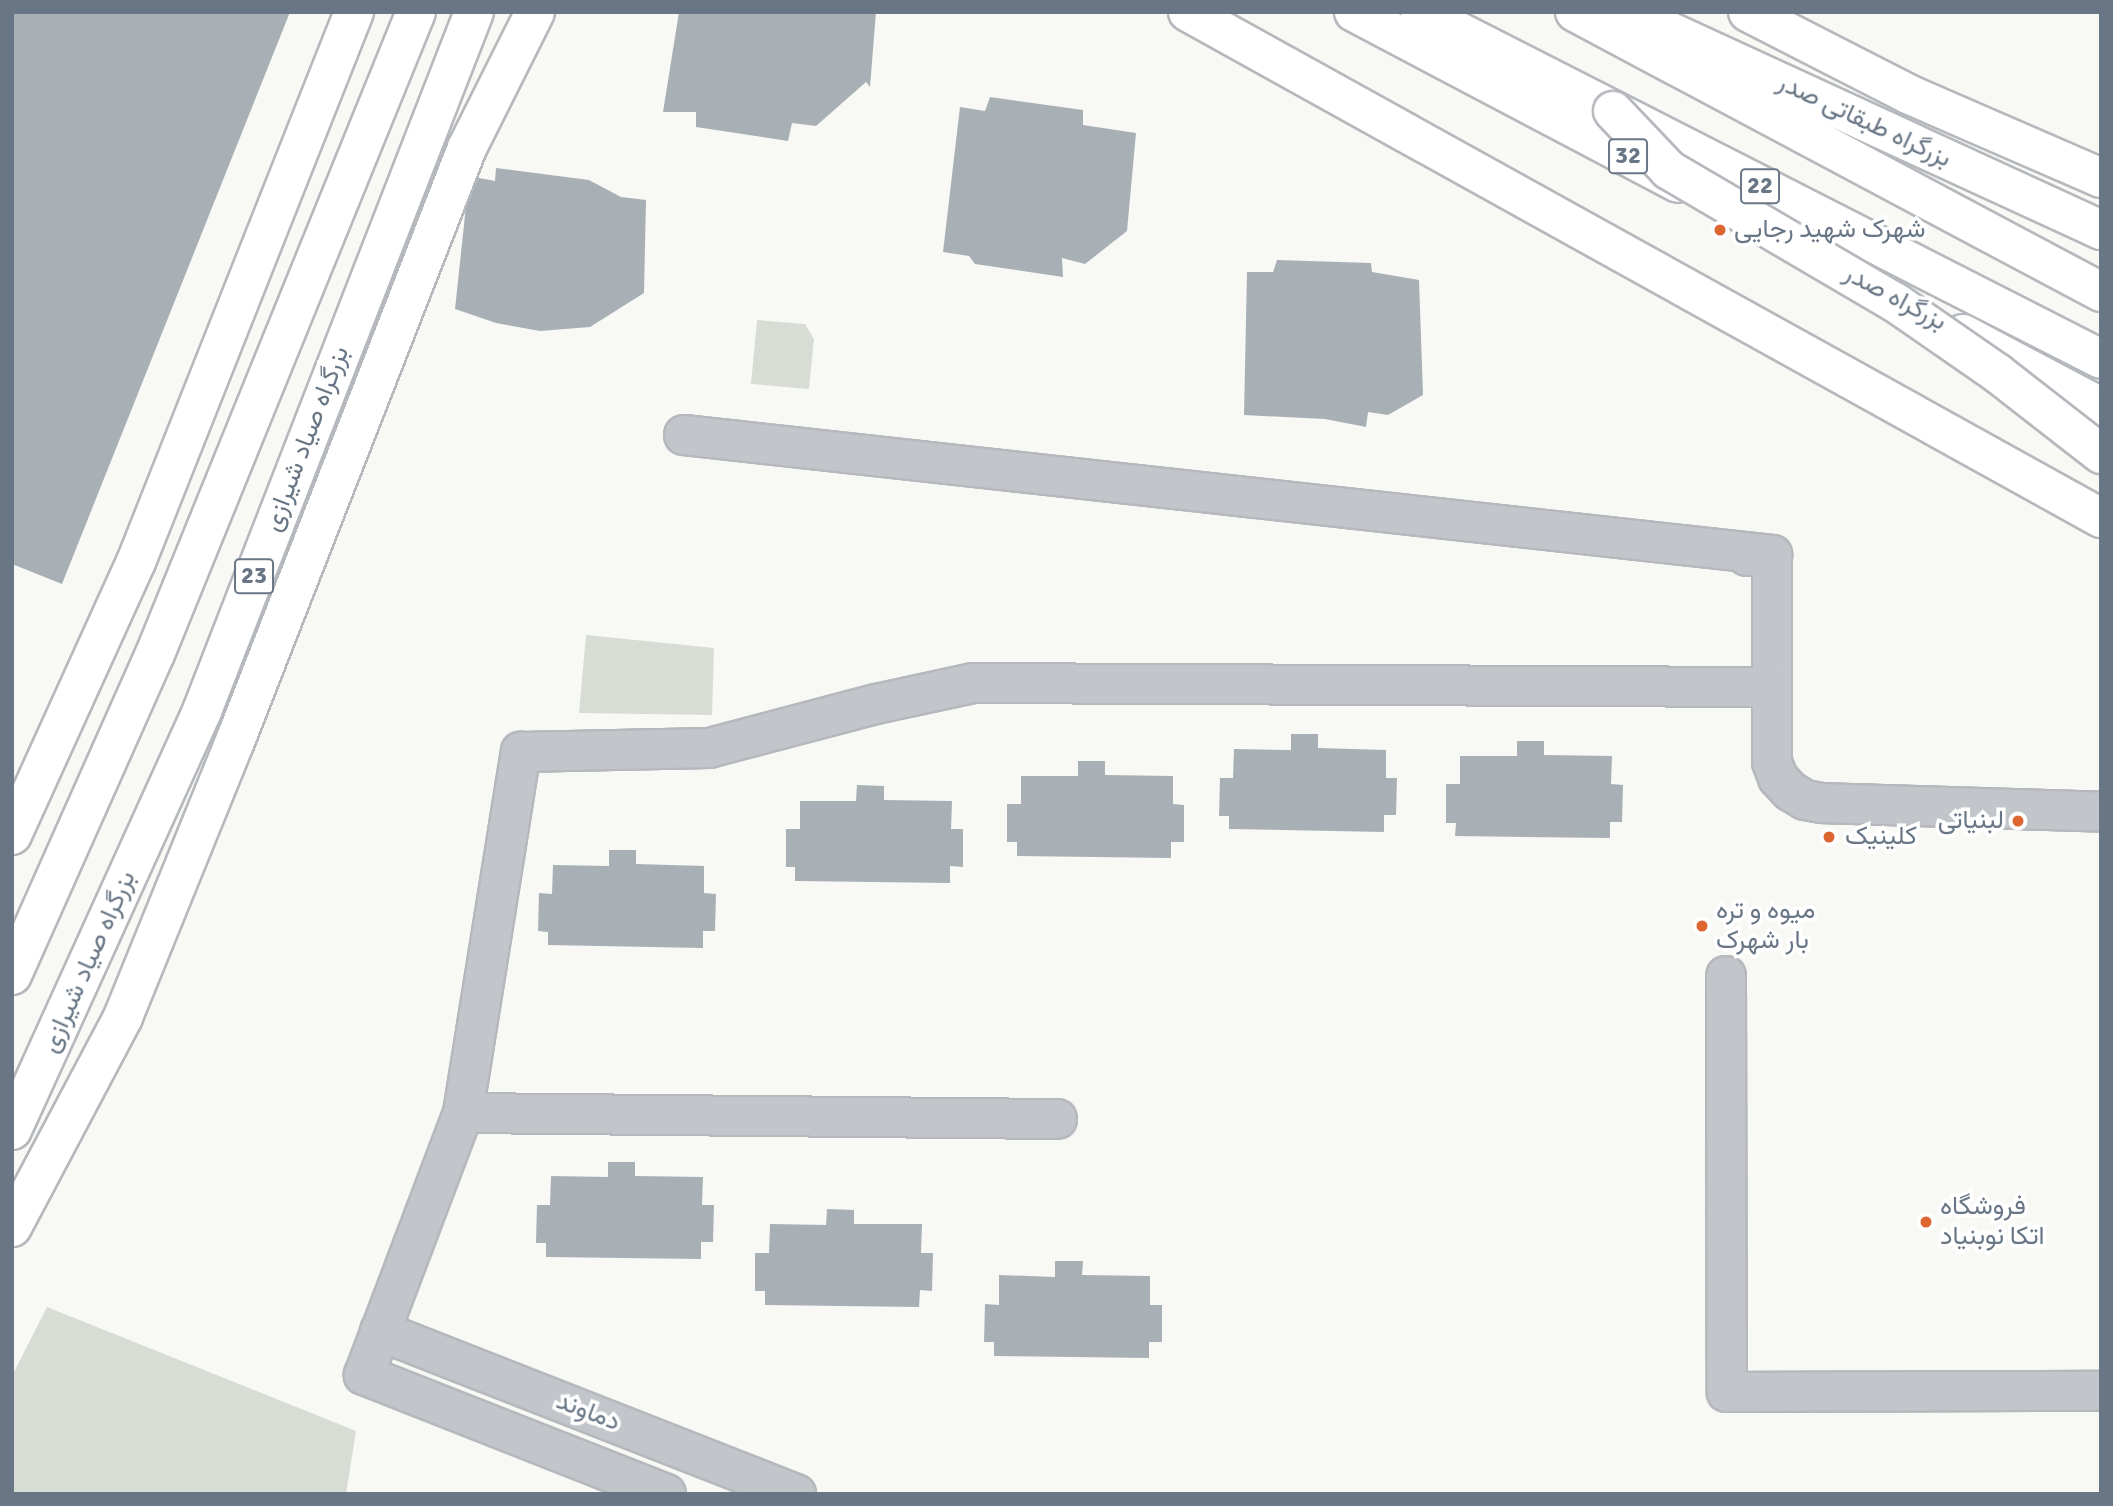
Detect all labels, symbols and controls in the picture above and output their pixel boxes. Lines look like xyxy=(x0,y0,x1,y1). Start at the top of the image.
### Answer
street label: بزرگراه طبقاتی صدر xyxy=(1772,67,1956,175)
road number: 32 xyxy=(1607,136,1649,176)
road number: 22 xyxy=(1739,166,1781,206)
place label: شهرک شهید رجایی xyxy=(1734,214,1926,246)
marker: شهرک شهید رجایی xyxy=(1712,222,1728,238)
street label: بزرگراه صدر xyxy=(1838,258,1952,338)
street label: بزرگراه صیاد شیرازی xyxy=(257,342,357,536)
road number: 23 xyxy=(233,556,275,596)
place label: لبنیاتی xyxy=(1938,805,2004,837)
marker: لبنیاتی xyxy=(2010,813,2026,829)
place label: کلینیک xyxy=(1845,821,1917,853)
marker: کلینیک xyxy=(1819,827,1839,847)
street label: بزرگراه صیاد شیرازی xyxy=(35,866,143,1058)
place label: میوه و تره بار شهرک xyxy=(1716,895,1815,956)
marker: میوه و تره بار شهرک xyxy=(1694,918,1710,934)
place label: فروشگاه اتکا نوبنیاد xyxy=(1940,1191,2045,1252)
marker: فروشگاه اتکا نوبنیاد xyxy=(1918,1214,1934,1230)
street label: دماوند xyxy=(552,1386,624,1438)

